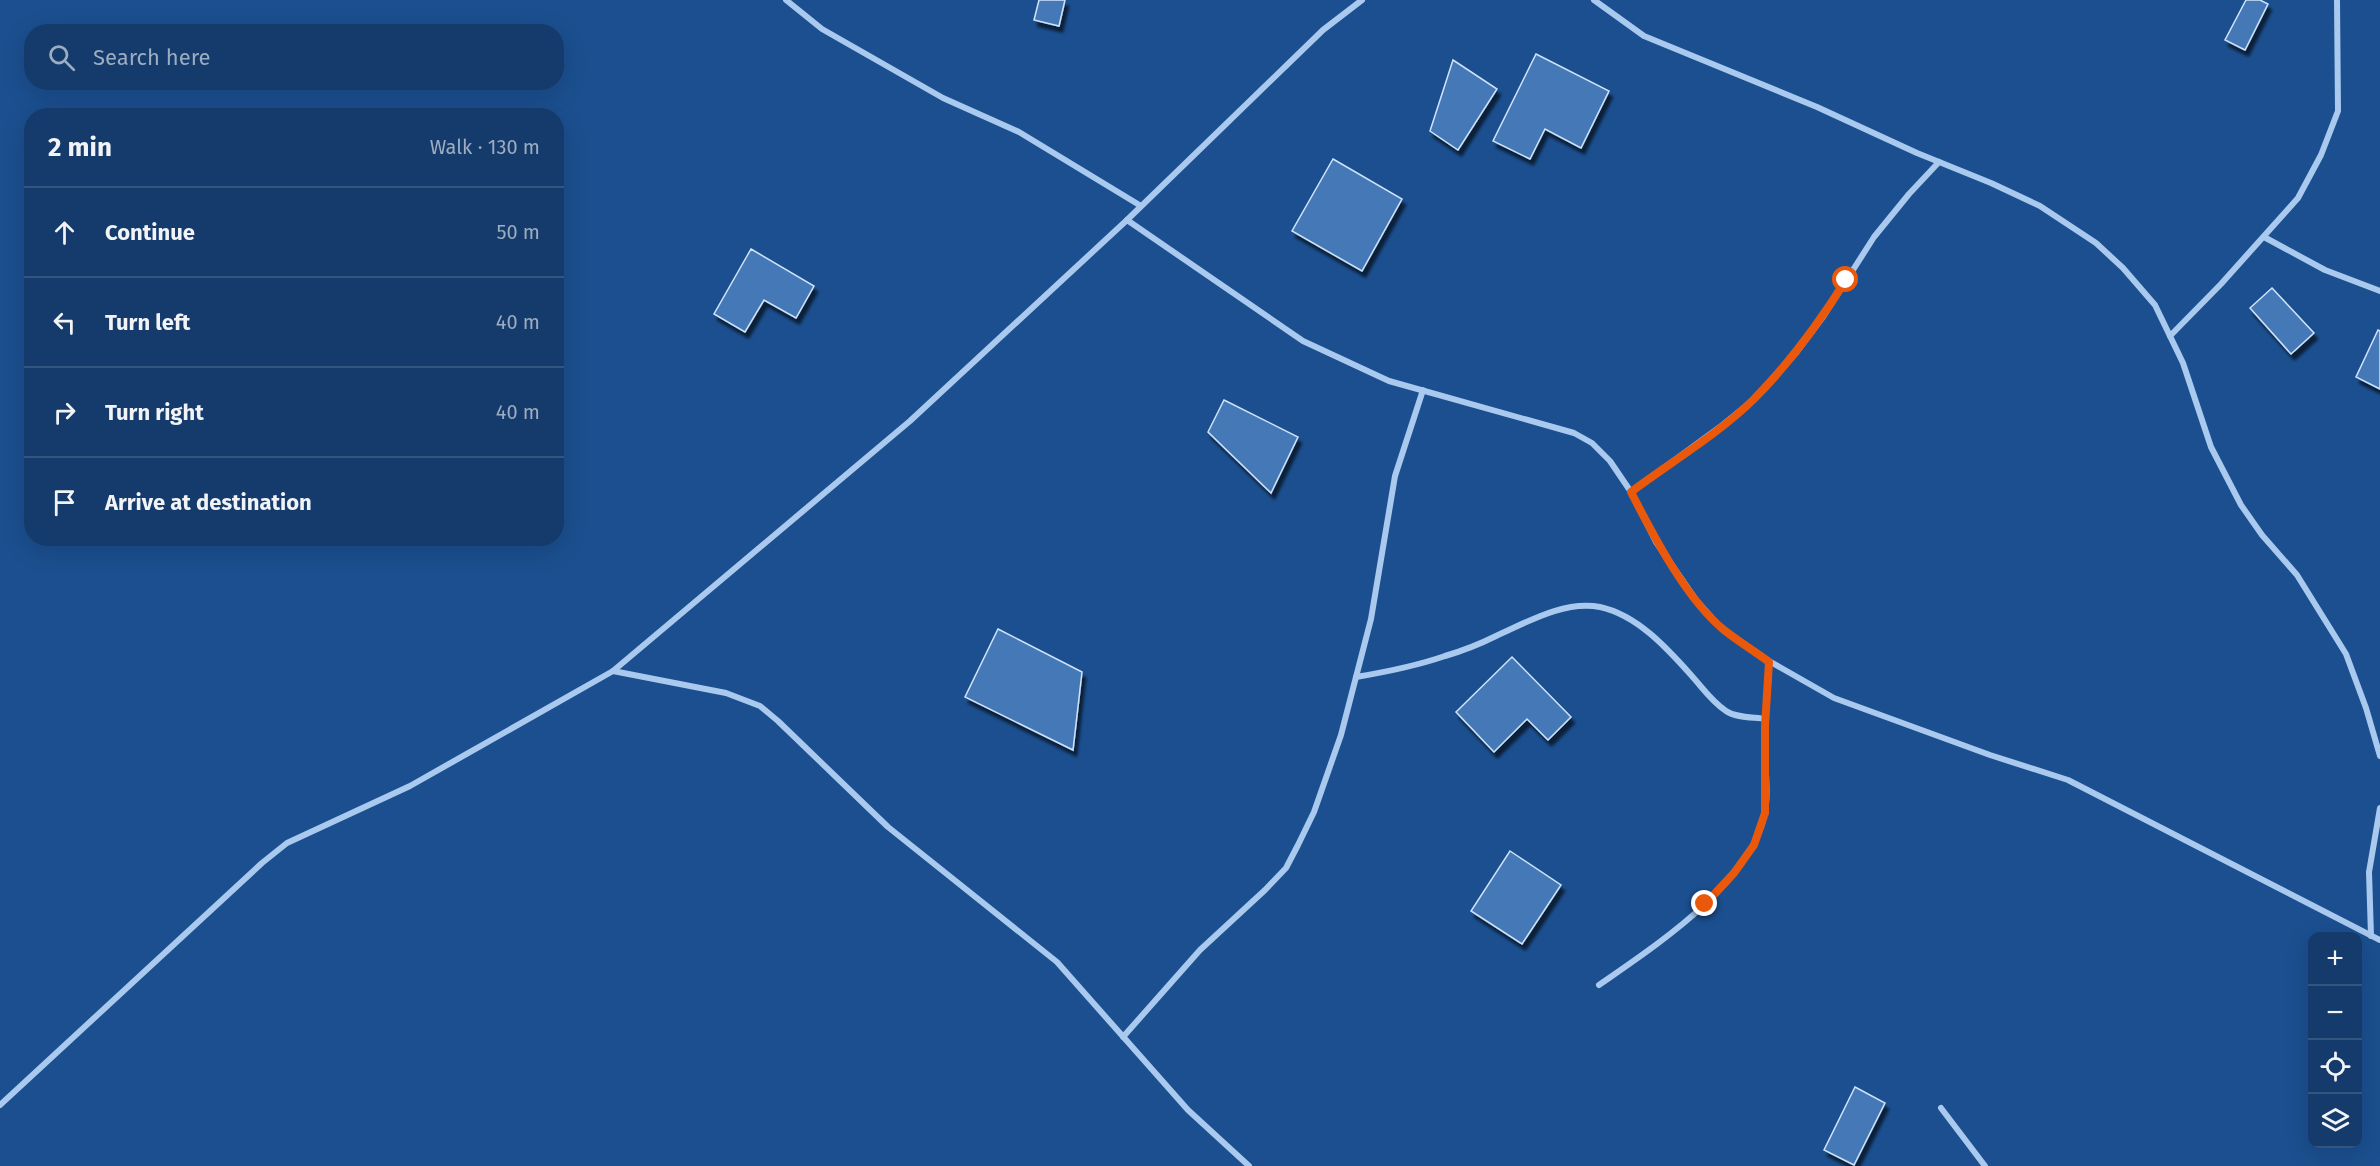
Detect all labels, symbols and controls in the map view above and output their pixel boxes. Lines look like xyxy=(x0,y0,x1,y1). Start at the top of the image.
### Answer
search box xyxy=(24,24,564,90)
icon: search xyxy=(45,41,78,74)
text: Search here xyxy=(93,44,211,71)
text: 2 min xyxy=(48,132,112,163)
text: Walk · 130 m xyxy=(430,135,540,159)
icon: ahead xyxy=(48,216,81,249)
text: Continue xyxy=(105,219,195,246)
text: 50 m xyxy=(496,220,540,244)
route start xyxy=(1832,266,1858,292)
icon: left xyxy=(48,306,81,339)
text: Turn left xyxy=(105,309,190,336)
text: 40 m xyxy=(496,310,540,334)
icon: right xyxy=(48,396,81,429)
text: Turn right xyxy=(105,399,204,426)
text: 40 m xyxy=(496,400,540,424)
icon: arrive xyxy=(48,486,81,519)
text: Arrive at destination xyxy=(105,489,312,516)
route end xyxy=(1691,890,1717,916)
map controls xyxy=(2308,932,2362,1148)
button: + xyxy=(2308,932,2362,986)
button: − xyxy=(2308,986,2362,1040)
button: locate xyxy=(2308,1040,2362,1094)
button: layers xyxy=(2308,1094,2362,1148)

